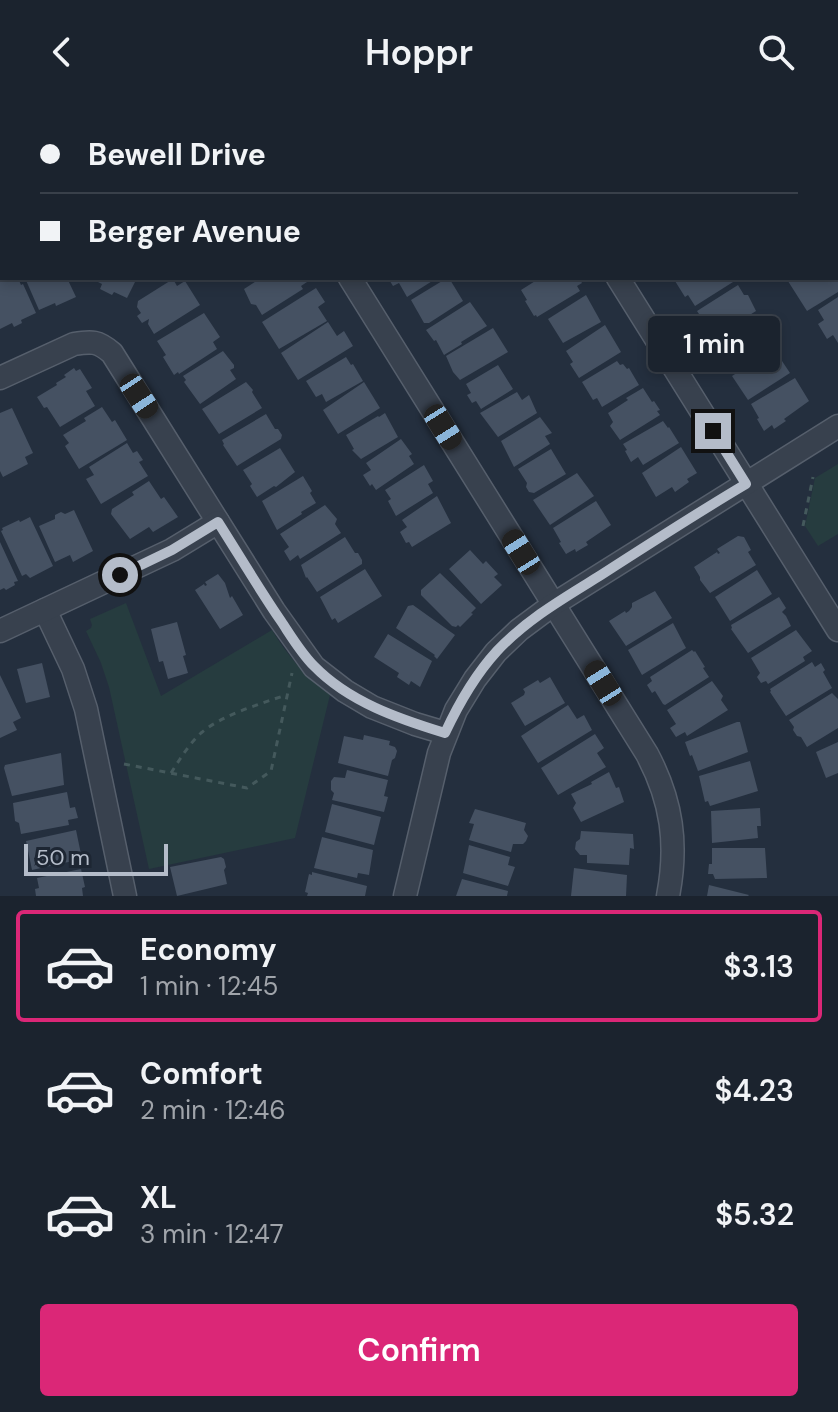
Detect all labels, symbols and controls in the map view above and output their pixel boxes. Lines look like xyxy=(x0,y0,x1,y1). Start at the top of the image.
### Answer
text: Hoppr xyxy=(365,29,473,76)
icon: back xyxy=(40,30,84,74)
icon: search xyxy=(754,30,798,74)
text: Bewell Drive xyxy=(88,135,266,174)
text: Berger Avenue xyxy=(88,212,301,251)
callout: 1 min xyxy=(647,315,779,371)
text: 1 min xyxy=(683,327,745,361)
car xyxy=(116,369,162,423)
car xyxy=(420,400,466,454)
route end xyxy=(695,413,731,449)
car xyxy=(498,525,544,579)
route start xyxy=(102,557,138,593)
car xyxy=(580,656,626,710)
scale bar xyxy=(24,840,168,876)
text: 50 m xyxy=(36,843,90,872)
icon: car xyxy=(44,930,116,1002)
text: Economy xyxy=(140,930,277,969)
text: $3.13 xyxy=(724,947,794,986)
text: 1 min · 12:45 xyxy=(140,969,278,1003)
icon: car xyxy=(44,1054,116,1126)
text: Comfort xyxy=(140,1054,263,1093)
text: $4.23 xyxy=(715,1071,794,1110)
text: 2 min · 12:46 xyxy=(140,1093,286,1127)
icon: car xyxy=(44,1178,116,1250)
text: XL xyxy=(140,1178,177,1217)
text: $5.32 xyxy=(715,1195,794,1234)
text: 3 min · 12:47 xyxy=(140,1217,284,1251)
button: Confirm xyxy=(40,1304,798,1396)

